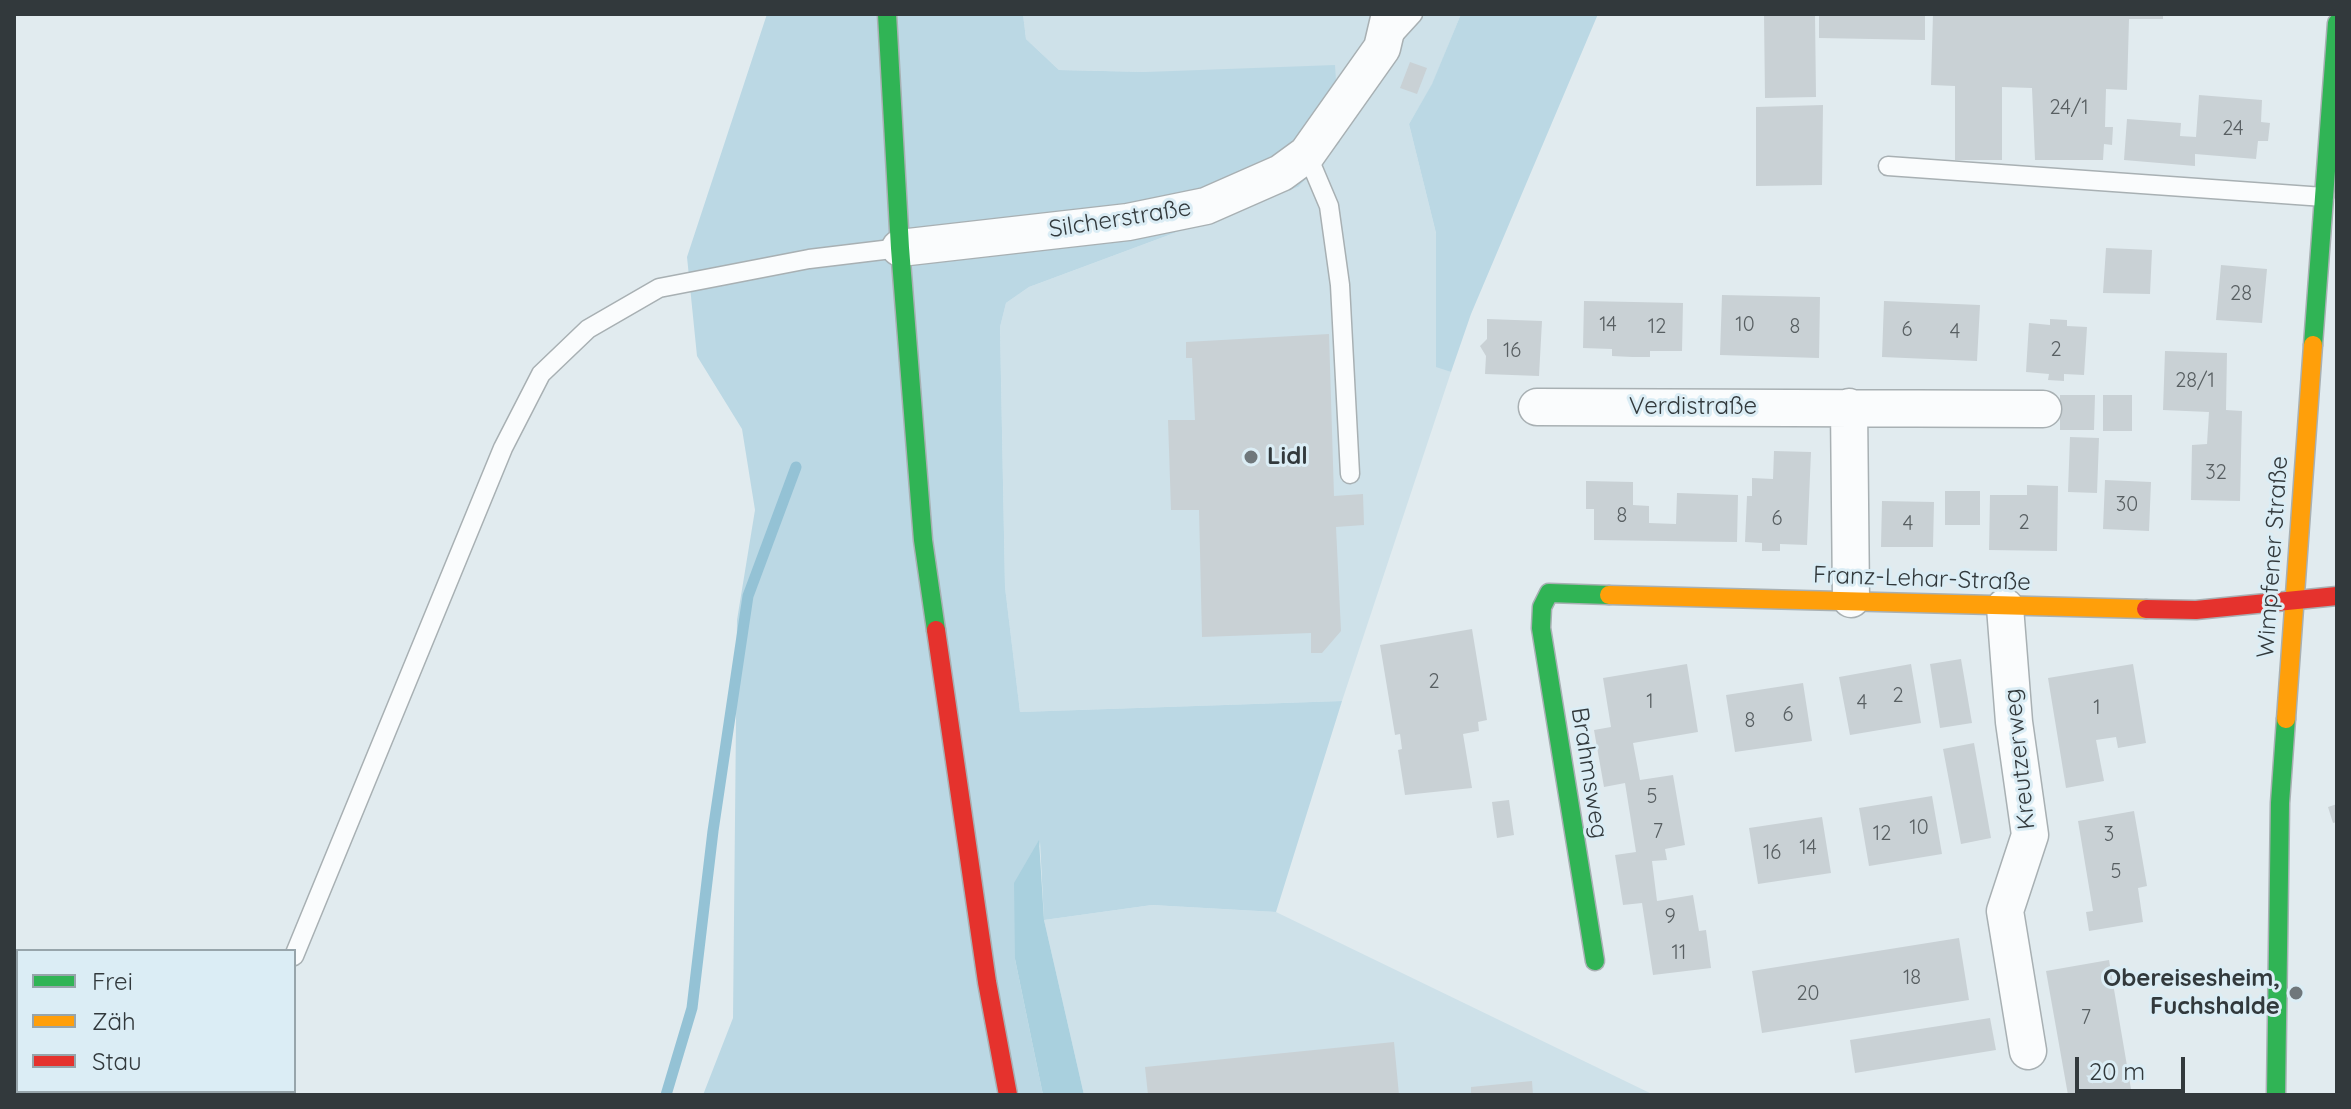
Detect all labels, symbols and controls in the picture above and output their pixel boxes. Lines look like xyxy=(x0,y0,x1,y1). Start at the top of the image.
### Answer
house number: 24/1 xyxy=(2049,96,2089,120)
house number: 24 xyxy=(2222,117,2244,141)
street label: Silcherstraße xyxy=(1047,194,1193,244)
house number: 28 xyxy=(2230,282,2252,306)
house number: 14 xyxy=(1599,313,1617,337)
house number: 10 xyxy=(1735,313,1755,337)
house number: 12 xyxy=(1648,315,1666,339)
house number: 8 xyxy=(1790,315,1800,339)
house number: 6 xyxy=(1902,318,1912,342)
house number: 4 xyxy=(1950,320,1960,344)
house number: 2 xyxy=(2050,338,2062,362)
house number: 16 xyxy=(1503,339,1521,363)
house number: 28/1 xyxy=(2175,369,2215,393)
street label: Verdistraße xyxy=(1629,393,1757,421)
place label: Lidl xyxy=(1267,443,1308,471)
marker: Lidl xyxy=(1242,448,1260,466)
street label: Wimpfener Straße xyxy=(2252,455,2294,659)
house number: 32 xyxy=(2205,461,2227,485)
house number: 30 xyxy=(2116,493,2138,517)
house number: 8 xyxy=(1617,504,1627,528)
house number: 6 xyxy=(1772,507,1782,531)
house number: 2 xyxy=(2018,511,2030,535)
house number: 4 xyxy=(1903,512,1913,536)
street label: Franz-Lehar-Straße xyxy=(1813,561,2031,597)
house number: 2 xyxy=(1428,670,1440,694)
house number: 2 xyxy=(1892,684,1904,708)
street label: Kreutzerweg xyxy=(1998,687,2042,831)
house number: 1 xyxy=(1646,690,1654,714)
house number: 4 xyxy=(1857,691,1867,715)
house number: 1 xyxy=(2093,696,2101,720)
house number: 6 xyxy=(1783,703,1793,727)
street label: Brahmsweg xyxy=(1564,705,1614,841)
house number: 8 xyxy=(1745,709,1755,733)
house number: 5 xyxy=(1647,785,1657,809)
house number: 10 xyxy=(1909,816,1929,840)
house number: 7 xyxy=(1653,820,1663,844)
house number: 12 xyxy=(1873,822,1891,846)
house number: 3 xyxy=(2104,823,2114,847)
house number: 14 xyxy=(1799,836,1817,860)
house number: 16 xyxy=(1763,841,1781,865)
house number: 5 xyxy=(2111,860,2121,884)
house number: 9 xyxy=(1664,905,1676,929)
house number: 11 xyxy=(1672,941,1686,965)
legend xyxy=(16,949,296,1093)
place label: Obereisesheim, Fuchshalde xyxy=(2103,965,2280,1021)
text: Frei xyxy=(92,966,133,996)
house number: 18 xyxy=(1903,966,1921,990)
house number: 20 xyxy=(1797,982,1819,1006)
marker: Obereisesheim, Fuchshalde xyxy=(2287,984,2305,1002)
text: Zäh xyxy=(92,1006,136,1036)
house number: 7 xyxy=(2081,1006,2091,1030)
scale bar xyxy=(2079,1041,2189,1091)
text: Stau xyxy=(92,1046,142,1076)
text: 20 m xyxy=(2089,1056,2145,1086)

